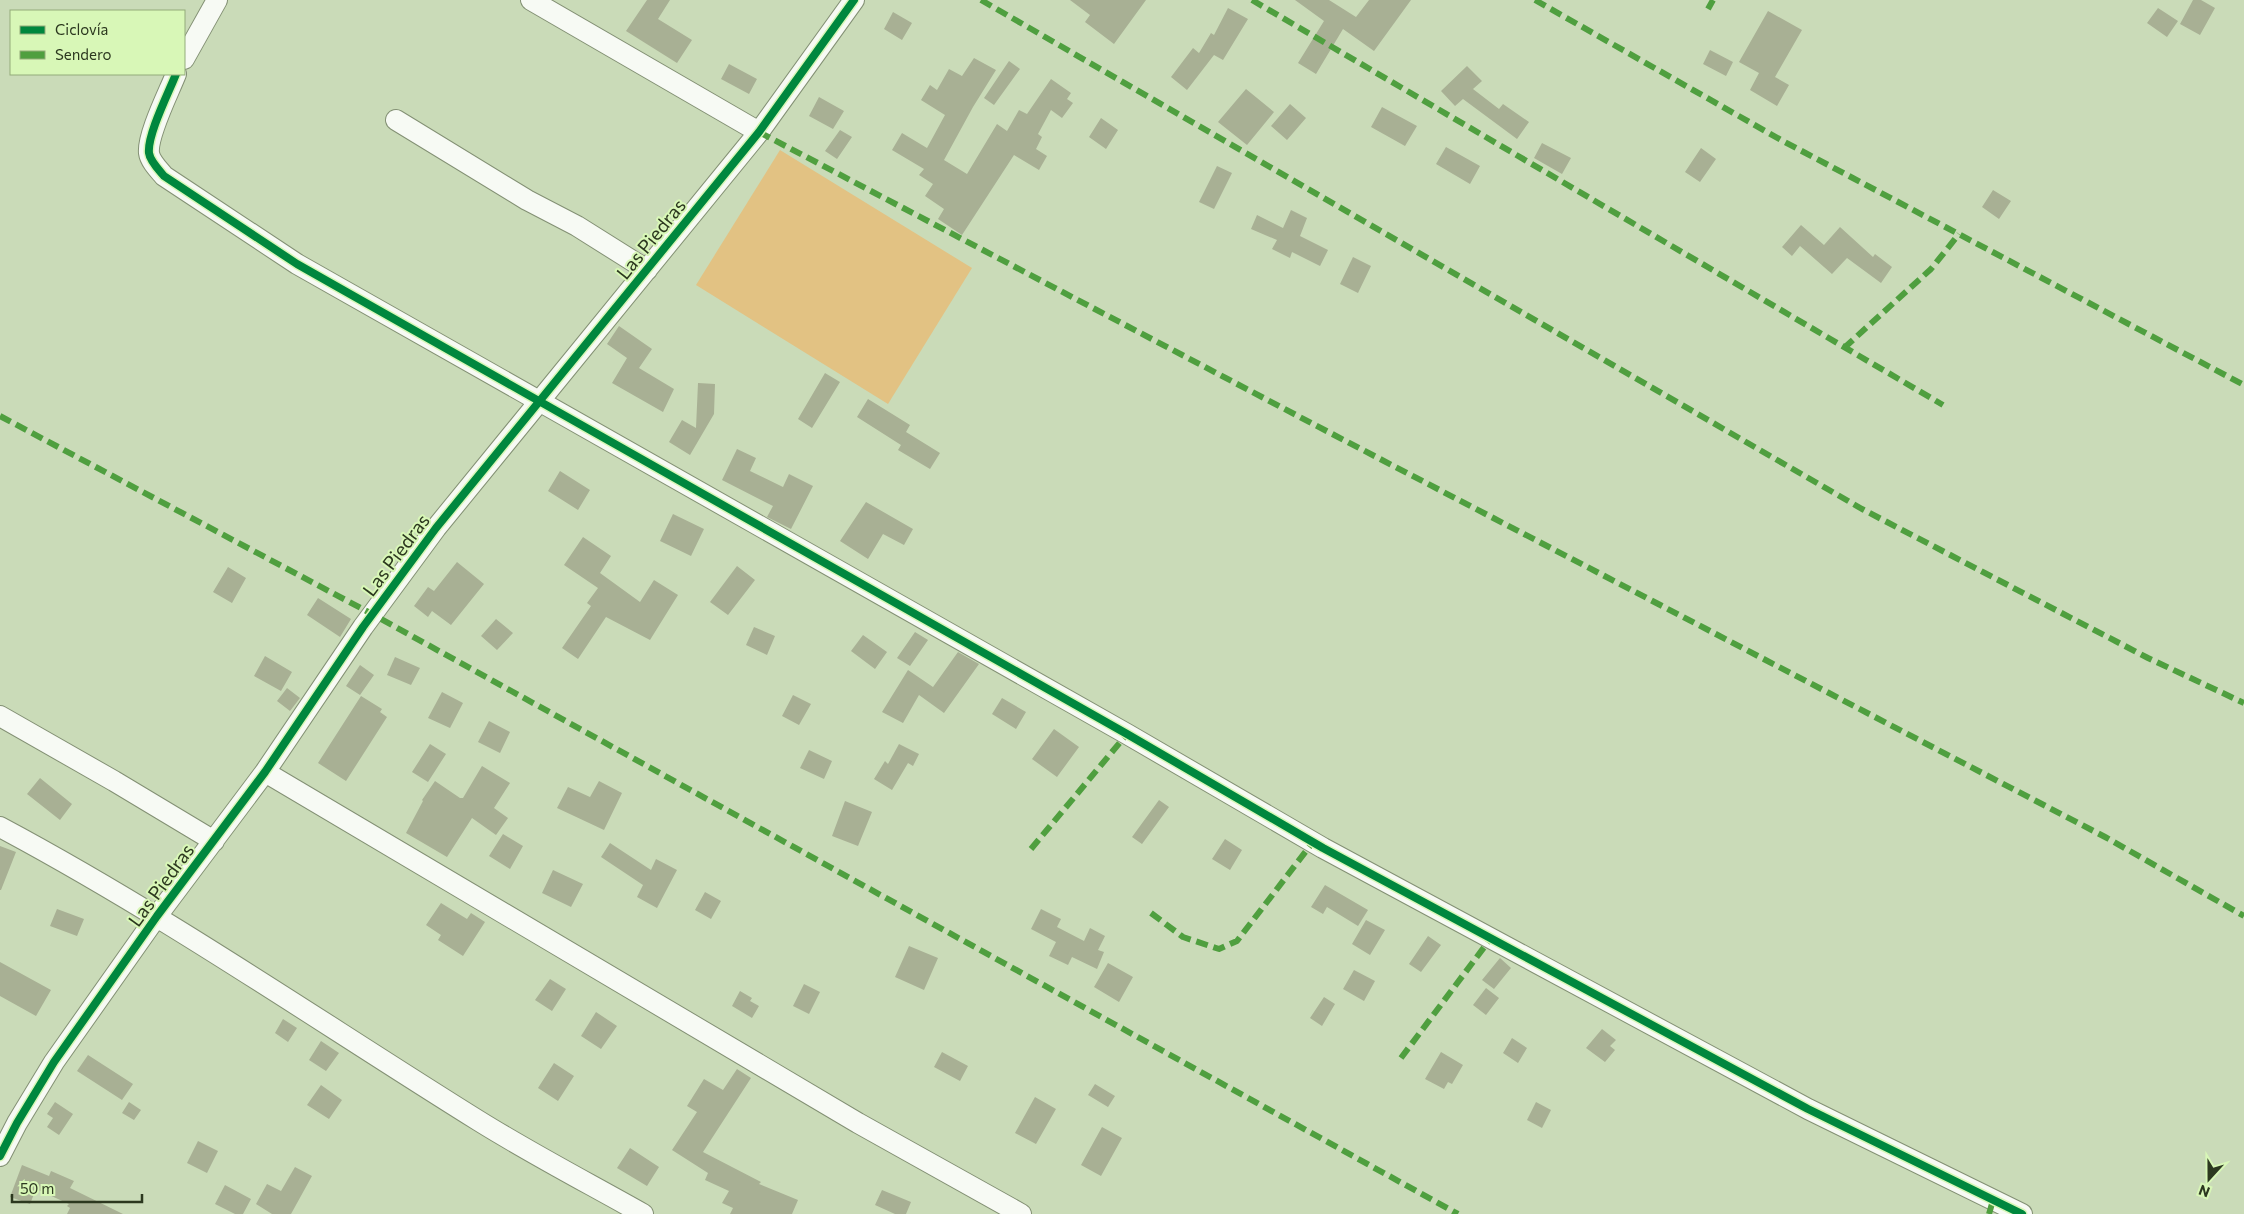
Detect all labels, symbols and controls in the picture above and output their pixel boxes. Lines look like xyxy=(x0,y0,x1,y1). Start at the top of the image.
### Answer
legend xyxy=(10,10,185,75)
text: Ciclovía xyxy=(55,20,108,38)
text: Sendero xyxy=(55,45,112,63)
street label: Las Piedras xyxy=(611,194,690,284)
street label: Las Piedras xyxy=(357,509,434,600)
street label: Las Piedras xyxy=(123,839,198,931)
north arrow xyxy=(2184,1154,2234,1204)
scale bar xyxy=(12,1172,142,1204)
text: 50 m xyxy=(20,1179,54,1197)
text: N xyxy=(2196,1182,2212,1201)

